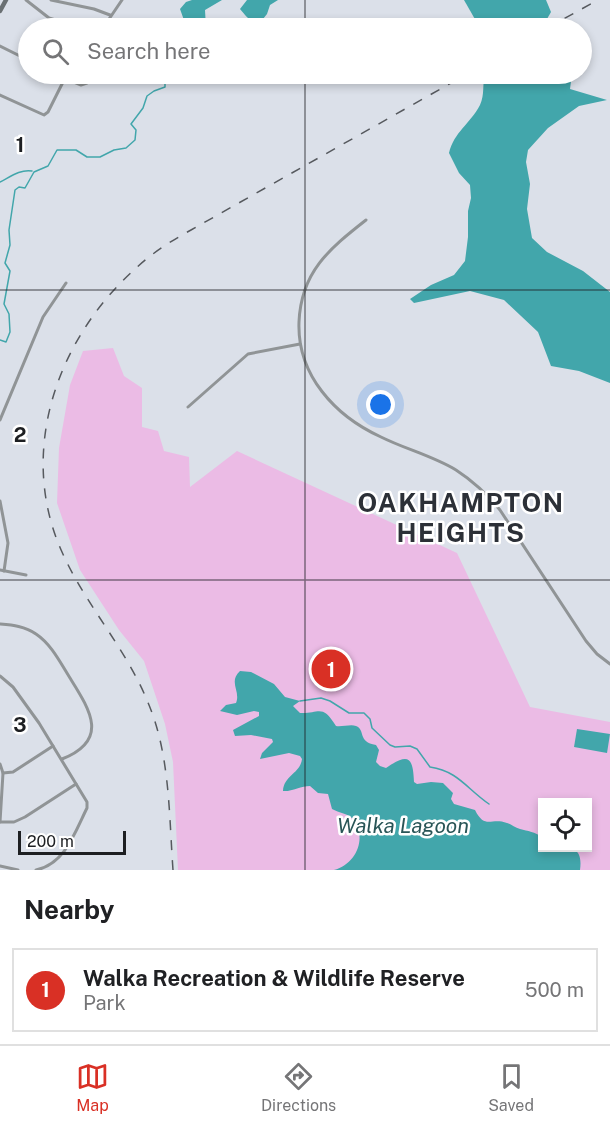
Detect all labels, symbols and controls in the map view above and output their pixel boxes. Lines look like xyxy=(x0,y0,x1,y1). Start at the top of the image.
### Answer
search box xyxy=(18,18,592,84)
icon: search xyxy=(39,35,72,68)
text: Search here xyxy=(87,38,211,64)
text: 1 xyxy=(16,133,24,157)
your location xyxy=(366,390,395,419)
text: 2 xyxy=(14,423,26,447)
district label: OAKHAMPTON HEIGHTS xyxy=(357,487,565,548)
pin: 1 xyxy=(312,646,350,692)
text: 3 xyxy=(13,713,27,737)
map controls xyxy=(538,798,592,852)
button: locate xyxy=(538,798,592,852)
water label: Walka Lagoon xyxy=(337,813,469,838)
scale bar xyxy=(18,828,126,856)
text: 200 m xyxy=(27,832,74,851)
text: Nearby xyxy=(24,894,114,925)
text: Walka Recreation & Wildlife Reserve xyxy=(83,965,465,991)
text: 1 xyxy=(41,978,50,1002)
text: 500 m xyxy=(525,978,584,1002)
text: Park xyxy=(83,991,126,1015)
tab: Map xyxy=(76,1060,109,1115)
tab: Directions xyxy=(261,1060,336,1115)
tab: Saved xyxy=(488,1060,534,1115)

